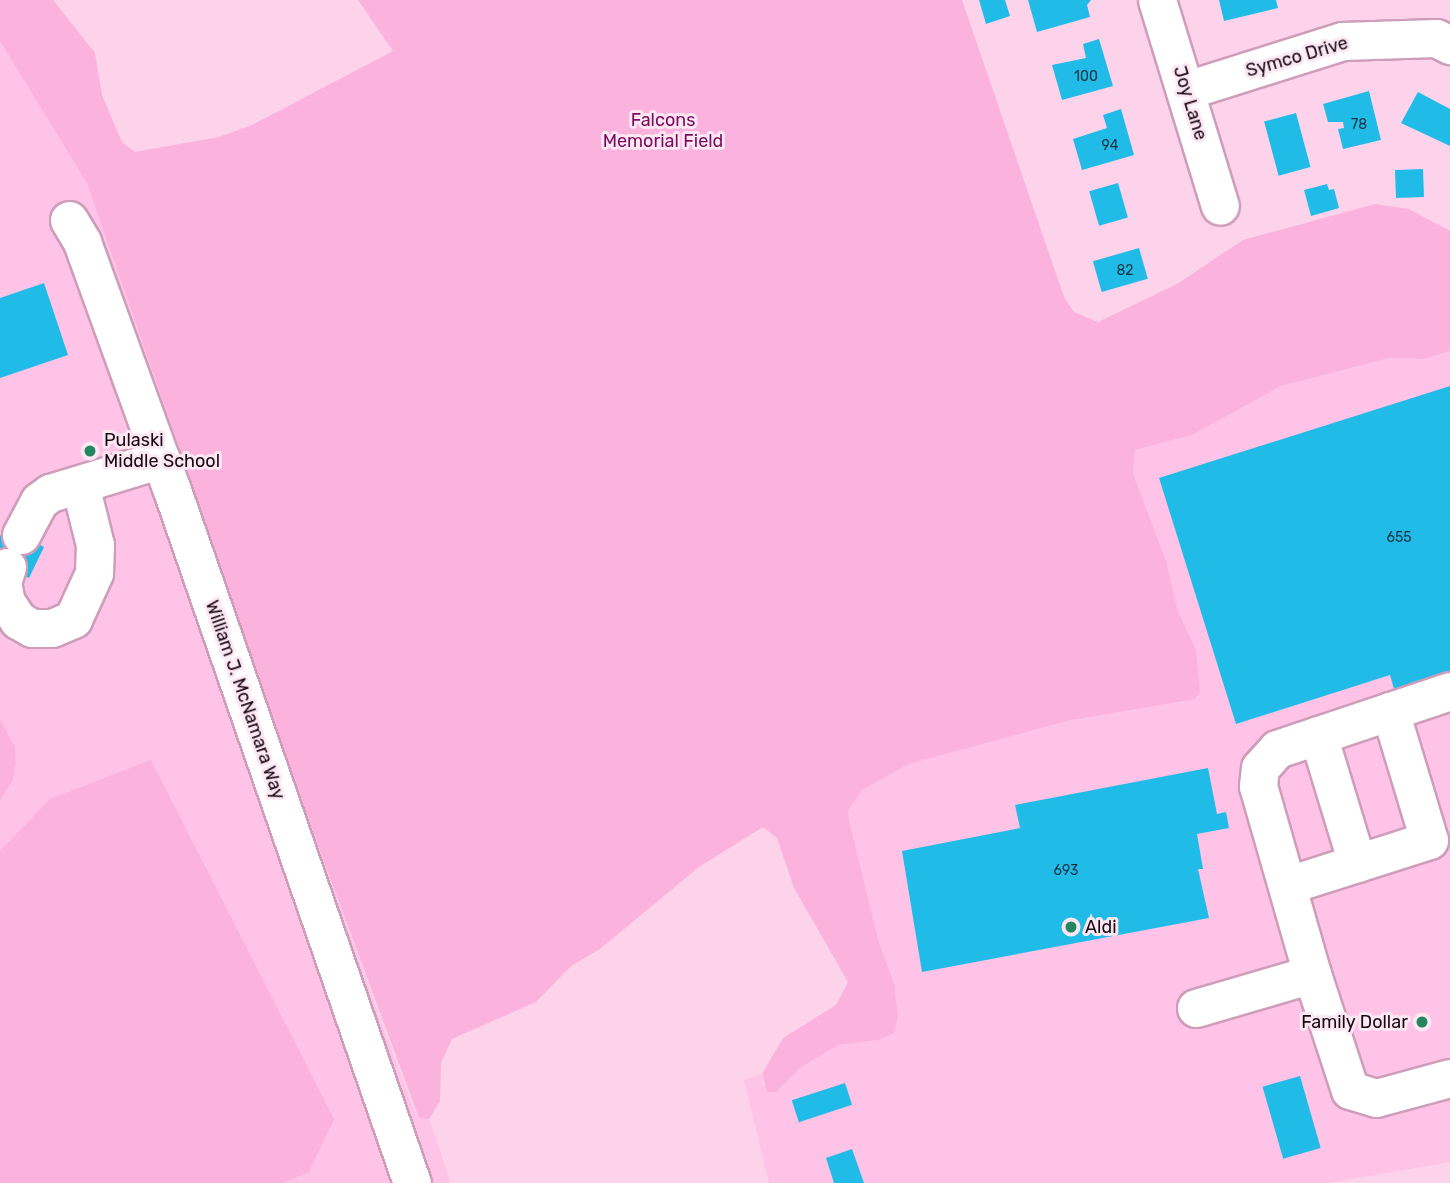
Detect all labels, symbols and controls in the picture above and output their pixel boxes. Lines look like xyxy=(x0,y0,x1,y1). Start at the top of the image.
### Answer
street label: Symco Drive xyxy=(1244,32,1350,82)
street label: Joy Lane xyxy=(1168,63,1212,143)
house number: 100 xyxy=(1074,69,1098,85)
park label: Falcons Memorial Field xyxy=(603,110,723,152)
house number: 78 xyxy=(1351,117,1367,133)
house number: 94 xyxy=(1102,138,1118,154)
house number: 82 xyxy=(1116,263,1134,279)
place label: Pulaski Middle School xyxy=(104,430,220,472)
marker: Pulaski Middle School xyxy=(82,443,98,459)
house number: 655 xyxy=(1386,530,1412,546)
street label: William J. McNamara Way xyxy=(201,597,289,803)
house number: 693 xyxy=(1054,863,1078,879)
place label: Aldi xyxy=(1085,916,1116,938)
marker: Aldi xyxy=(1063,919,1079,935)
place label: Family Dollar xyxy=(1301,1011,1408,1033)
marker: Family Dollar xyxy=(1414,1014,1430,1030)

